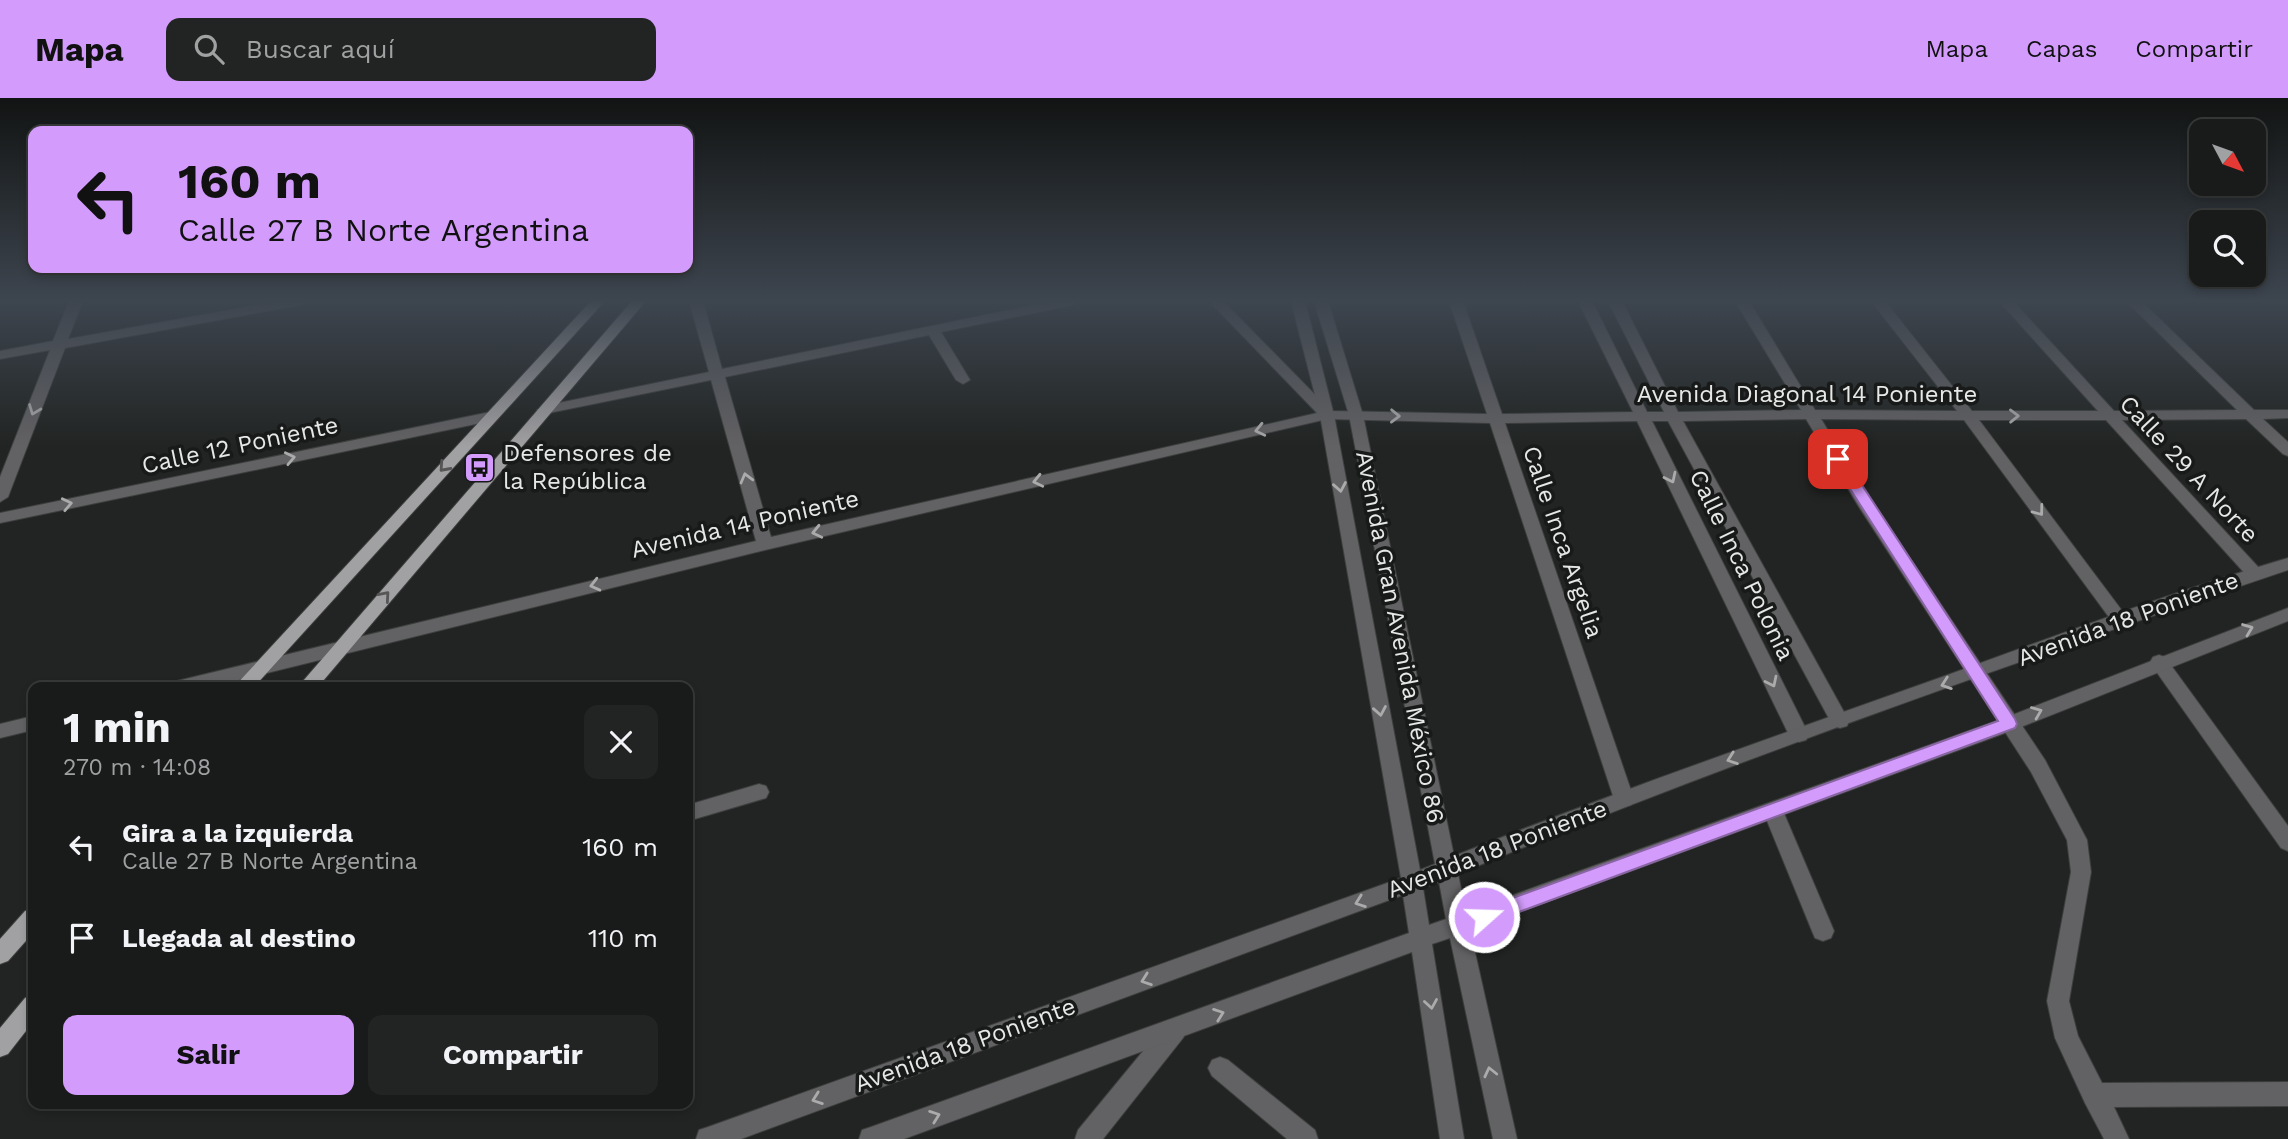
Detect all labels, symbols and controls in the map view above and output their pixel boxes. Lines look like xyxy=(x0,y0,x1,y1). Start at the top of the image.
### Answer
search box xyxy=(166,18,656,81)
text: Mapa xyxy=(35,30,124,69)
icon: search xyxy=(190,30,228,68)
text: Buscar aquí xyxy=(246,34,395,64)
text: Mapa xyxy=(1925,35,1988,63)
text: Capas xyxy=(2026,35,2097,63)
text: Compartir xyxy=(2135,35,2253,63)
north arrow xyxy=(2189,119,2266,196)
map controls xyxy=(2189,119,2266,287)
text: 160 m xyxy=(178,152,321,210)
icon: left xyxy=(63,154,154,245)
button: search xyxy=(2189,210,2266,287)
text: Calle 27 B Norte Argentina xyxy=(178,211,589,249)
street label: Avenida Diagonal 14 Poniente xyxy=(1637,380,1977,408)
street label: Calle 29 A Norte xyxy=(2114,390,2264,548)
one-way arrow xyxy=(28,404,42,416)
one-way arrow xyxy=(1390,408,1401,424)
one-way arrow xyxy=(2009,408,2020,424)
street label: Calle 12 Poniente xyxy=(139,410,341,480)
one-way arrow xyxy=(1254,422,1266,436)
pin xyxy=(1808,429,1868,489)
place label: Defensores de la República xyxy=(503,439,672,495)
icon: arrive xyxy=(1819,440,1857,478)
street label: Calle Inca Argelia xyxy=(1517,442,1609,642)
street label: Avenida Gran Avenida México 86 xyxy=(1350,449,1450,825)
bus stop icon: Defensores de la República xyxy=(463,450,497,484)
one-way arrow xyxy=(284,452,296,467)
one-way arrow xyxy=(439,459,452,472)
street label: Calle Inca Polonia xyxy=(1684,465,1800,665)
one-way arrow xyxy=(1663,471,1677,483)
one-way arrow xyxy=(740,472,755,484)
one-way arrow xyxy=(1032,473,1044,487)
one-way arrow xyxy=(1331,481,1346,493)
street label: Avenida 14 Poniente xyxy=(628,484,862,564)
one-way arrow xyxy=(61,498,73,513)
one-way arrow xyxy=(2030,503,2043,516)
one-way arrow xyxy=(811,524,823,538)
street label: Avenida 18 Poniente xyxy=(2014,566,2242,672)
one-way arrow xyxy=(590,577,602,591)
one-way arrow xyxy=(377,591,389,604)
one-way arrow xyxy=(2242,623,2254,637)
one-way arrow xyxy=(1764,675,1778,687)
one-way arrow xyxy=(1941,676,1953,690)
text: 1 min xyxy=(63,703,171,752)
button: close xyxy=(584,705,658,779)
one-way arrow xyxy=(1372,705,1387,717)
one-way arrow xyxy=(2030,707,2042,721)
one-way arrow xyxy=(1726,751,1738,765)
text: 270 m · 14:08 xyxy=(63,754,211,781)
street label: Avenida 18 Poniente xyxy=(1383,794,1611,904)
text: Gira a la izquierda xyxy=(122,818,353,848)
icon: left xyxy=(63,828,101,866)
text: 160 m xyxy=(582,832,658,862)
text: Calle 27 B Norte Argentina xyxy=(122,848,417,875)
position arrow xyxy=(1447,880,1521,954)
one-way arrow xyxy=(1355,894,1367,908)
icon: arrive xyxy=(63,919,101,957)
text: Llegada al destino xyxy=(122,923,356,953)
text: 110 m xyxy=(588,923,658,953)
one-way arrow xyxy=(1141,971,1153,985)
street label: Avenida 18 Poniente xyxy=(851,992,1079,1098)
one-way arrow xyxy=(1423,998,1438,1010)
one-way arrow xyxy=(1212,1008,1224,1022)
button: Salir xyxy=(63,1015,354,1095)
button: Compartir xyxy=(368,1015,658,1095)
one-way arrow xyxy=(1484,1066,1499,1078)
one-way arrow xyxy=(812,1091,824,1105)
one-way arrow xyxy=(929,1110,941,1124)

